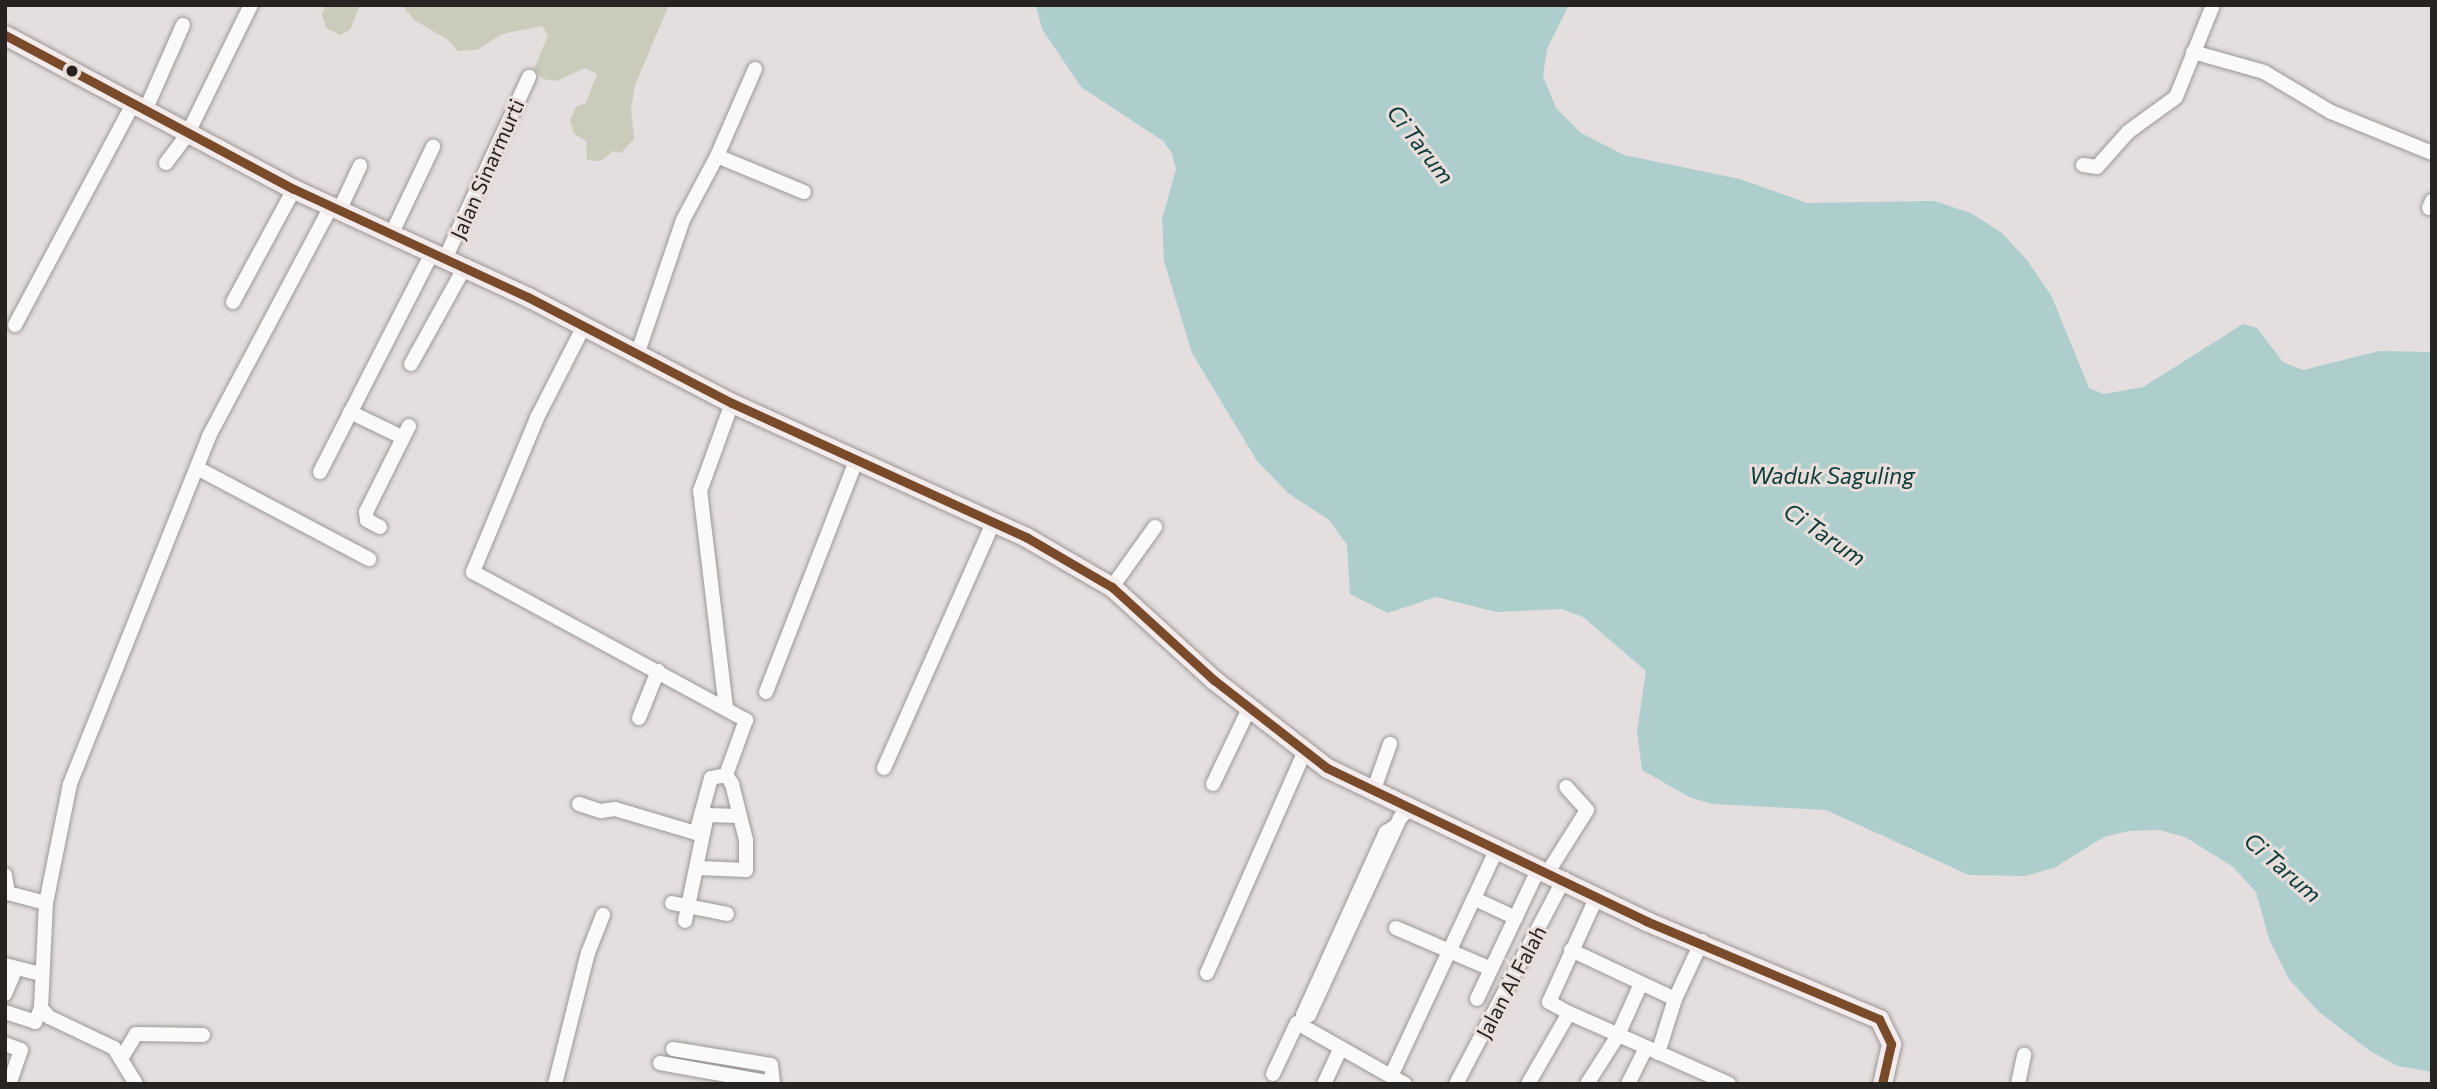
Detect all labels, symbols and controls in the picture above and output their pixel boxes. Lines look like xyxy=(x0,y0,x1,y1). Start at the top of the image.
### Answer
unlabelled marker xyxy=(65,64,79,78)
street label: Jalan Sinarmurti xyxy=(445,95,529,243)
water label: Ci Tarum xyxy=(1382,99,1460,189)
water label: Waduk Saguling xyxy=(1749,461,1915,489)
water label: Ci Tarum xyxy=(1779,497,1871,571)
water label: Ci Tarum xyxy=(2239,826,2327,908)
street label: Jalan Al Falah xyxy=(1471,921,1551,1043)

